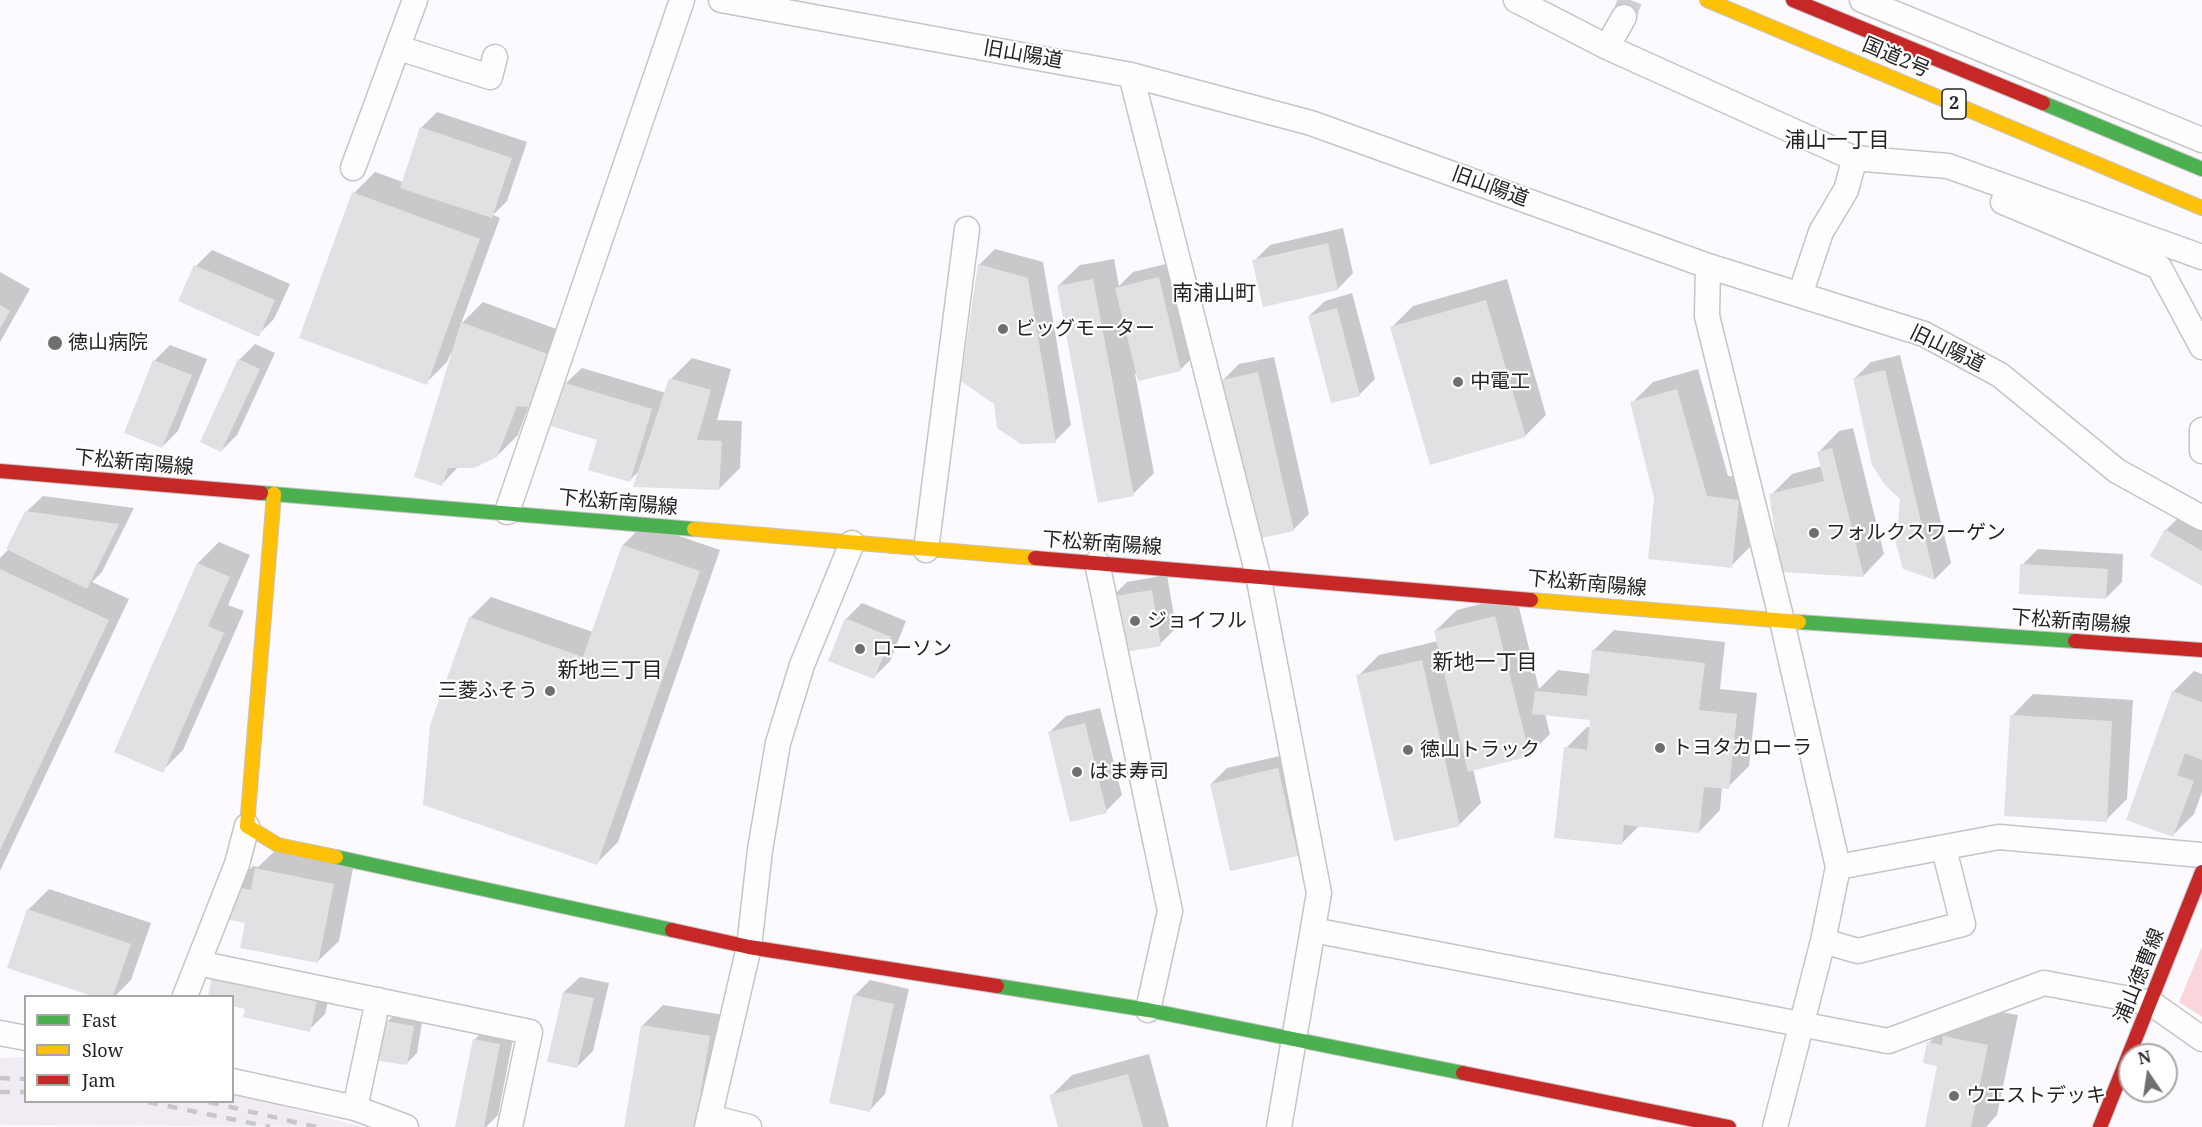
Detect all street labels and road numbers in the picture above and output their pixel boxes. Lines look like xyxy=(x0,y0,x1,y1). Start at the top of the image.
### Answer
street label: 国道2号 xyxy=(1859,33,1933,83)
street label: 旧山陽道 xyxy=(982,36,1064,74)
road number: 2 xyxy=(1942,89,1966,119)
street label: 旧山陽道 xyxy=(1448,162,1532,212)
street label: 旧山陽道 xyxy=(1906,321,1988,377)
street label: 下松新南陽線 xyxy=(73,446,195,480)
street label: 下松新南陽線 xyxy=(557,486,679,520)
street label: 下松新南陽線 xyxy=(1041,528,1163,560)
street label: 下松新南陽線 xyxy=(1526,567,1648,601)
street label: 下松新南陽線 xyxy=(2010,606,2132,638)
street label: 浦山徳曹線 xyxy=(2110,925,2170,1027)

